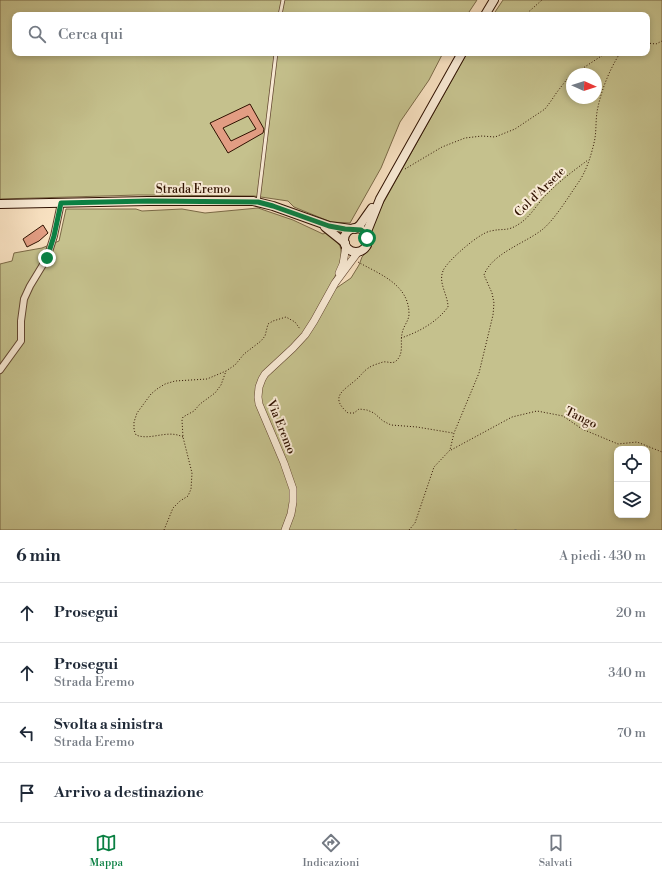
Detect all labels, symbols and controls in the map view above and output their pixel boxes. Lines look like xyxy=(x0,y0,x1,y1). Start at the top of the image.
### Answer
search box xyxy=(12,12,650,56)
icon: search xyxy=(26,23,48,45)
text: Cerca qui xyxy=(58,25,123,44)
north arrow xyxy=(566,68,602,104)
street label: Col d'Arsete xyxy=(511,164,569,220)
street label: Strada Eremo xyxy=(156,182,230,197)
route start xyxy=(358,229,376,247)
route end xyxy=(38,249,56,267)
street label: Via Eremo xyxy=(263,397,299,457)
street label: Tango xyxy=(562,404,600,432)
map controls xyxy=(614,446,650,518)
button: locate xyxy=(614,446,650,482)
button: layers xyxy=(614,482,650,518)
text: 6 min xyxy=(16,545,61,567)
text: A piedi · 430 m xyxy=(559,548,646,564)
icon: ahead xyxy=(16,602,38,624)
text: Prosegui xyxy=(54,603,118,622)
text: 20 m xyxy=(616,605,646,621)
text: Prosegui xyxy=(54,655,118,674)
icon: ahead xyxy=(16,662,38,684)
text: 340 m xyxy=(608,665,646,681)
text: Strada Eremo xyxy=(54,674,135,690)
text: Svolta a sinistra xyxy=(54,715,163,734)
icon: left xyxy=(16,722,38,744)
text: 70 m xyxy=(617,725,646,741)
text: Strada Eremo xyxy=(54,734,135,750)
icon: arrive xyxy=(16,782,38,804)
text: Arrivo a destinazione xyxy=(54,783,204,802)
tab: Mappa xyxy=(90,832,123,870)
tab: Indicazioni xyxy=(302,832,359,870)
tab: Salvati xyxy=(539,832,572,870)

